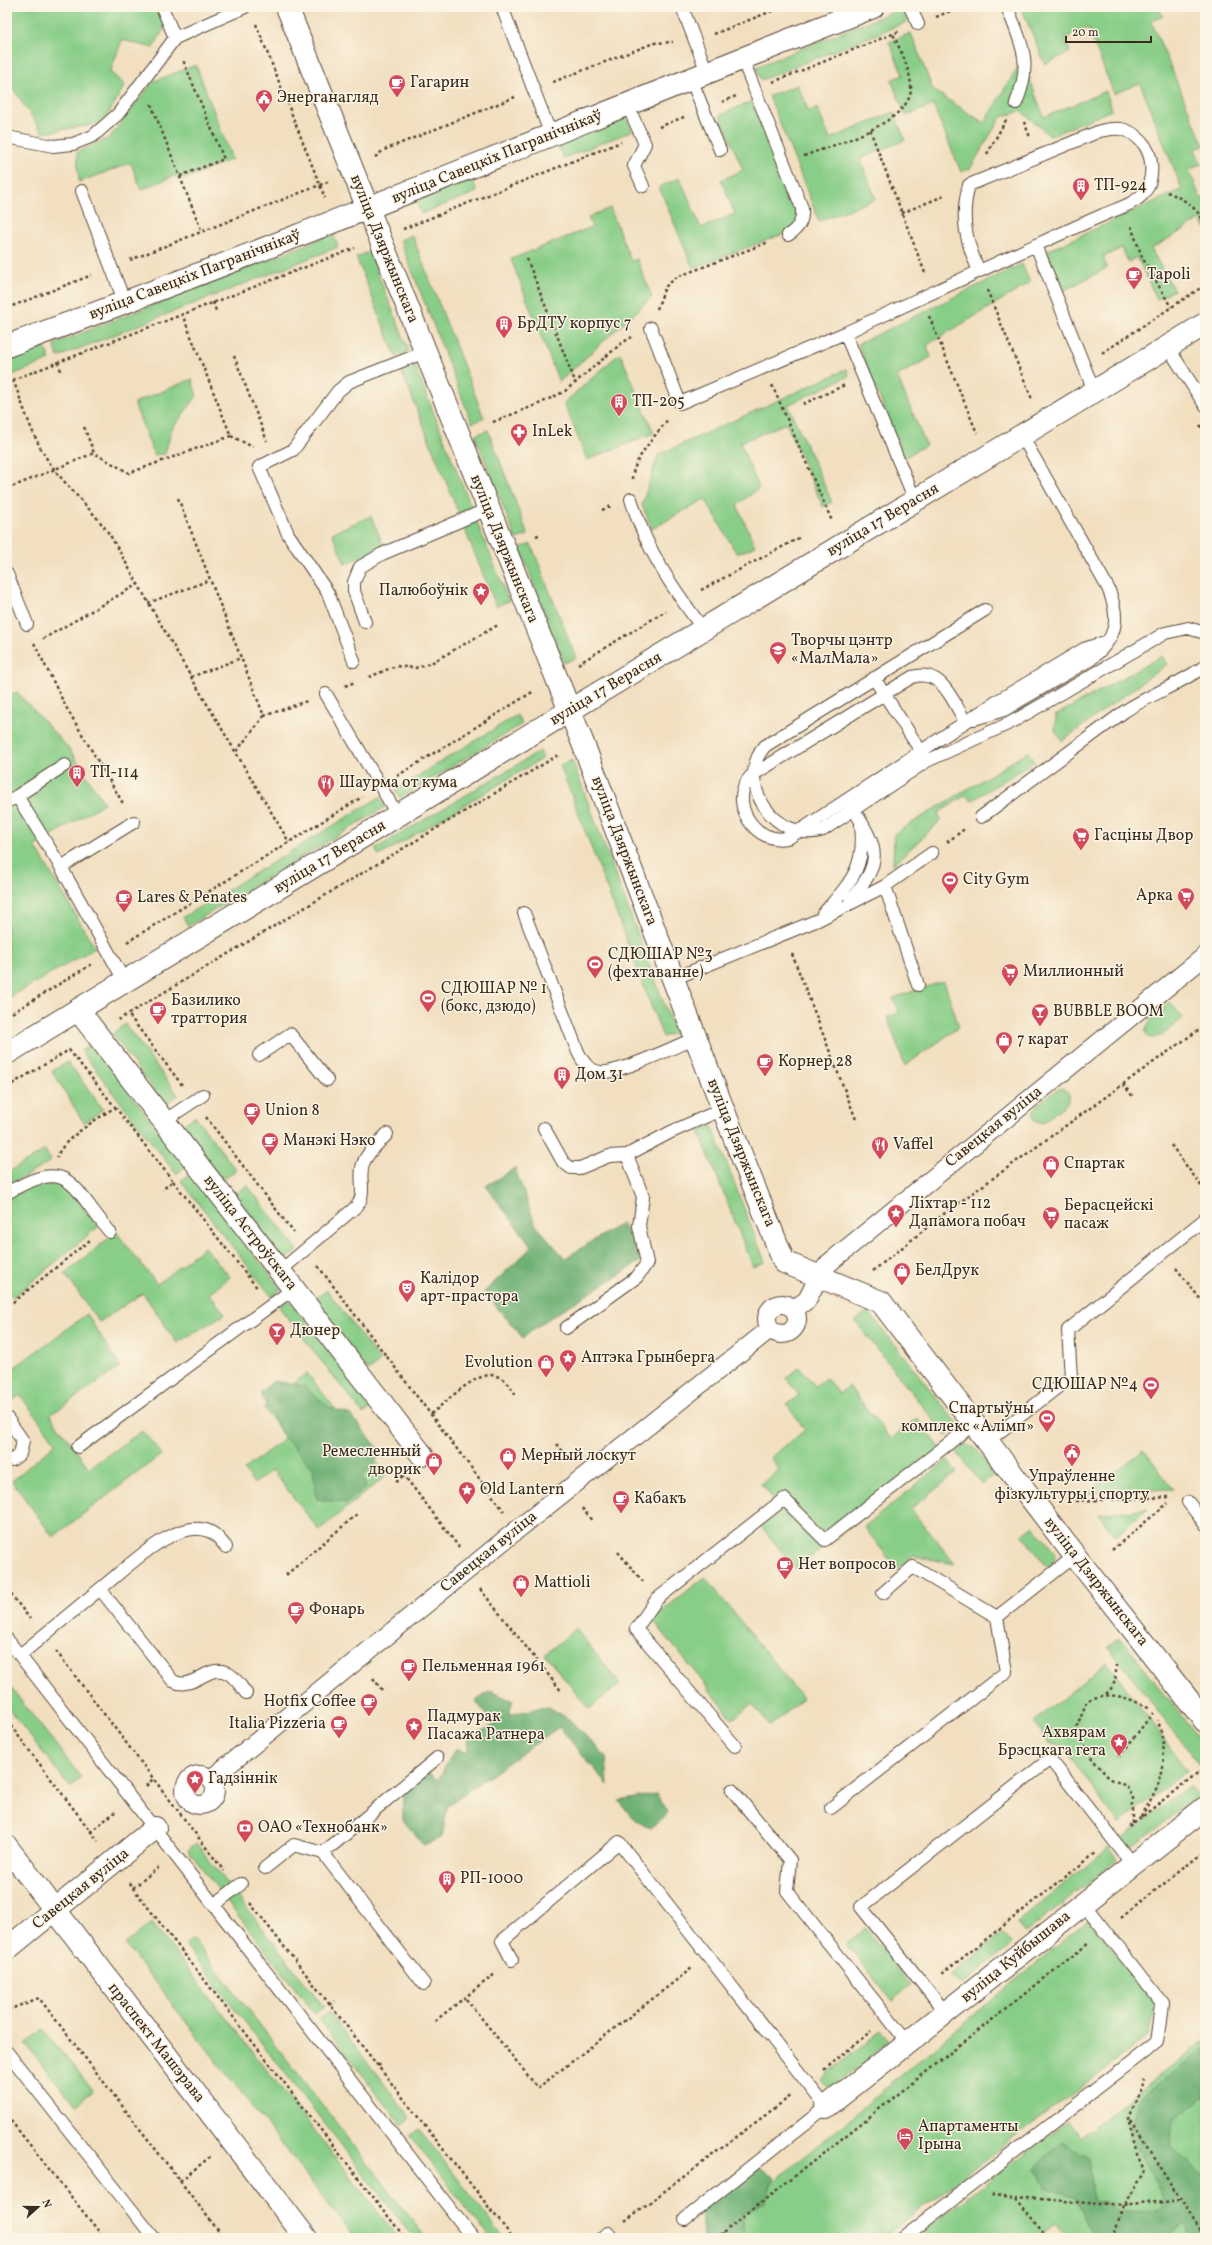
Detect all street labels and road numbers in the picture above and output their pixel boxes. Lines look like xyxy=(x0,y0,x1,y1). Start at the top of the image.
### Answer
street label: вуліца Савецкіх Пагранічнікаў xyxy=(388,104,606,209)
street label: вуліца Дзяржынскага xyxy=(344,171,424,327)
street label: вуліца Савецкіх Пагранічнікаў xyxy=(86,224,304,326)
street label: вуліца Дзяржынскага xyxy=(464,471,544,627)
street label: вуліца 17 Верасня xyxy=(823,478,943,562)
street label: вуліца 17 Верасня xyxy=(546,647,666,731)
street label: вуліца Дзяржынскага xyxy=(585,773,663,929)
street label: вуліца 17 Верасня xyxy=(270,815,390,899)
street label: вуліца Дзяржынскага xyxy=(701,1075,781,1231)
street label: Савецкая вуліца xyxy=(941,1081,1047,1173)
street label: вуліца Астроўскага xyxy=(198,1171,302,1295)
street label: Савецкая вуліца xyxy=(436,1506,542,1598)
street label: вуліца Дзяржынскага xyxy=(1039,1513,1153,1651)
street label: Савецкая вуліца xyxy=(28,1843,134,1935)
street label: вуліца Куйбышава xyxy=(956,1906,1076,2008)
street label: праспект Машэрава xyxy=(102,1978,210,2108)

